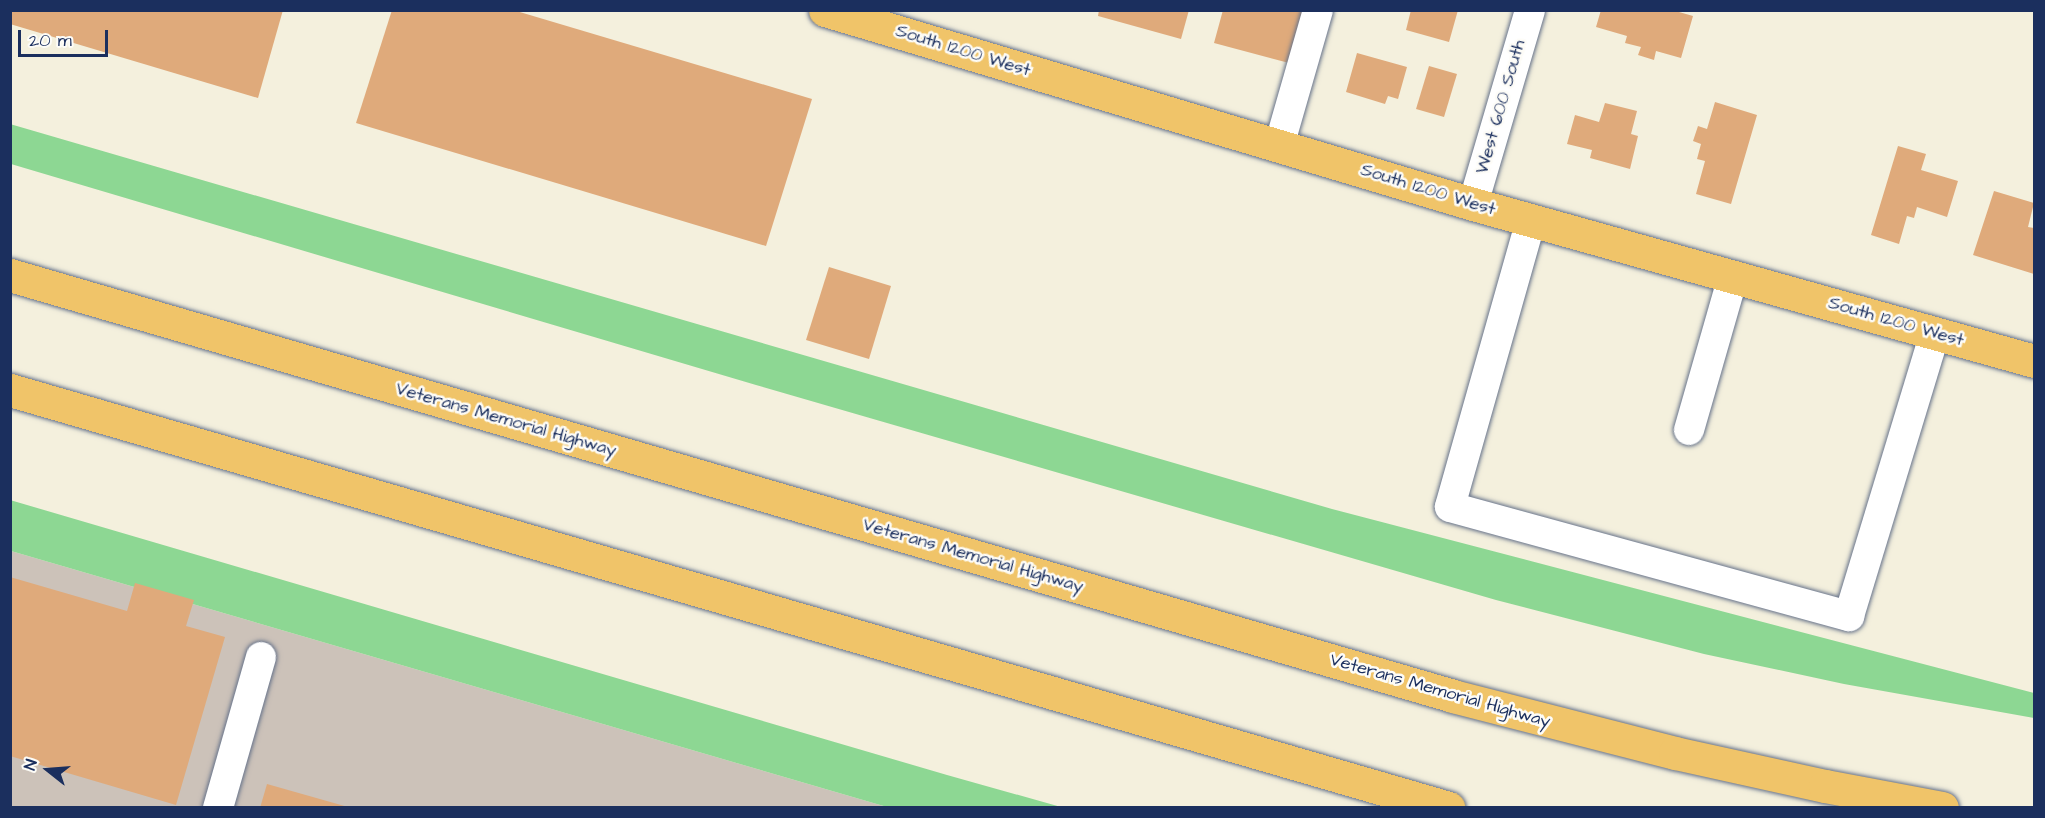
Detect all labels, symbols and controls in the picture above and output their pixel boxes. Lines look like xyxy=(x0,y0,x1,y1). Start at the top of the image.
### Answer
scale bar xyxy=(21,18,111,56)
street label: South 1200 West xyxy=(893,20,1033,82)
text: 20 m xyxy=(29,28,72,53)
street label: West 600 South xyxy=(1472,37,1530,177)
street label: South 1200 West xyxy=(1358,159,1498,221)
street label: South 1200 West xyxy=(1826,292,1966,352)
street label: Veterans Memorial Highway xyxy=(393,378,619,462)
street label: Veterans Memorial Highway xyxy=(860,514,1086,598)
street label: Veterans Memorial Highway xyxy=(1327,649,1553,733)
north arrow xyxy=(18,740,78,800)
text: N xyxy=(19,757,43,773)

